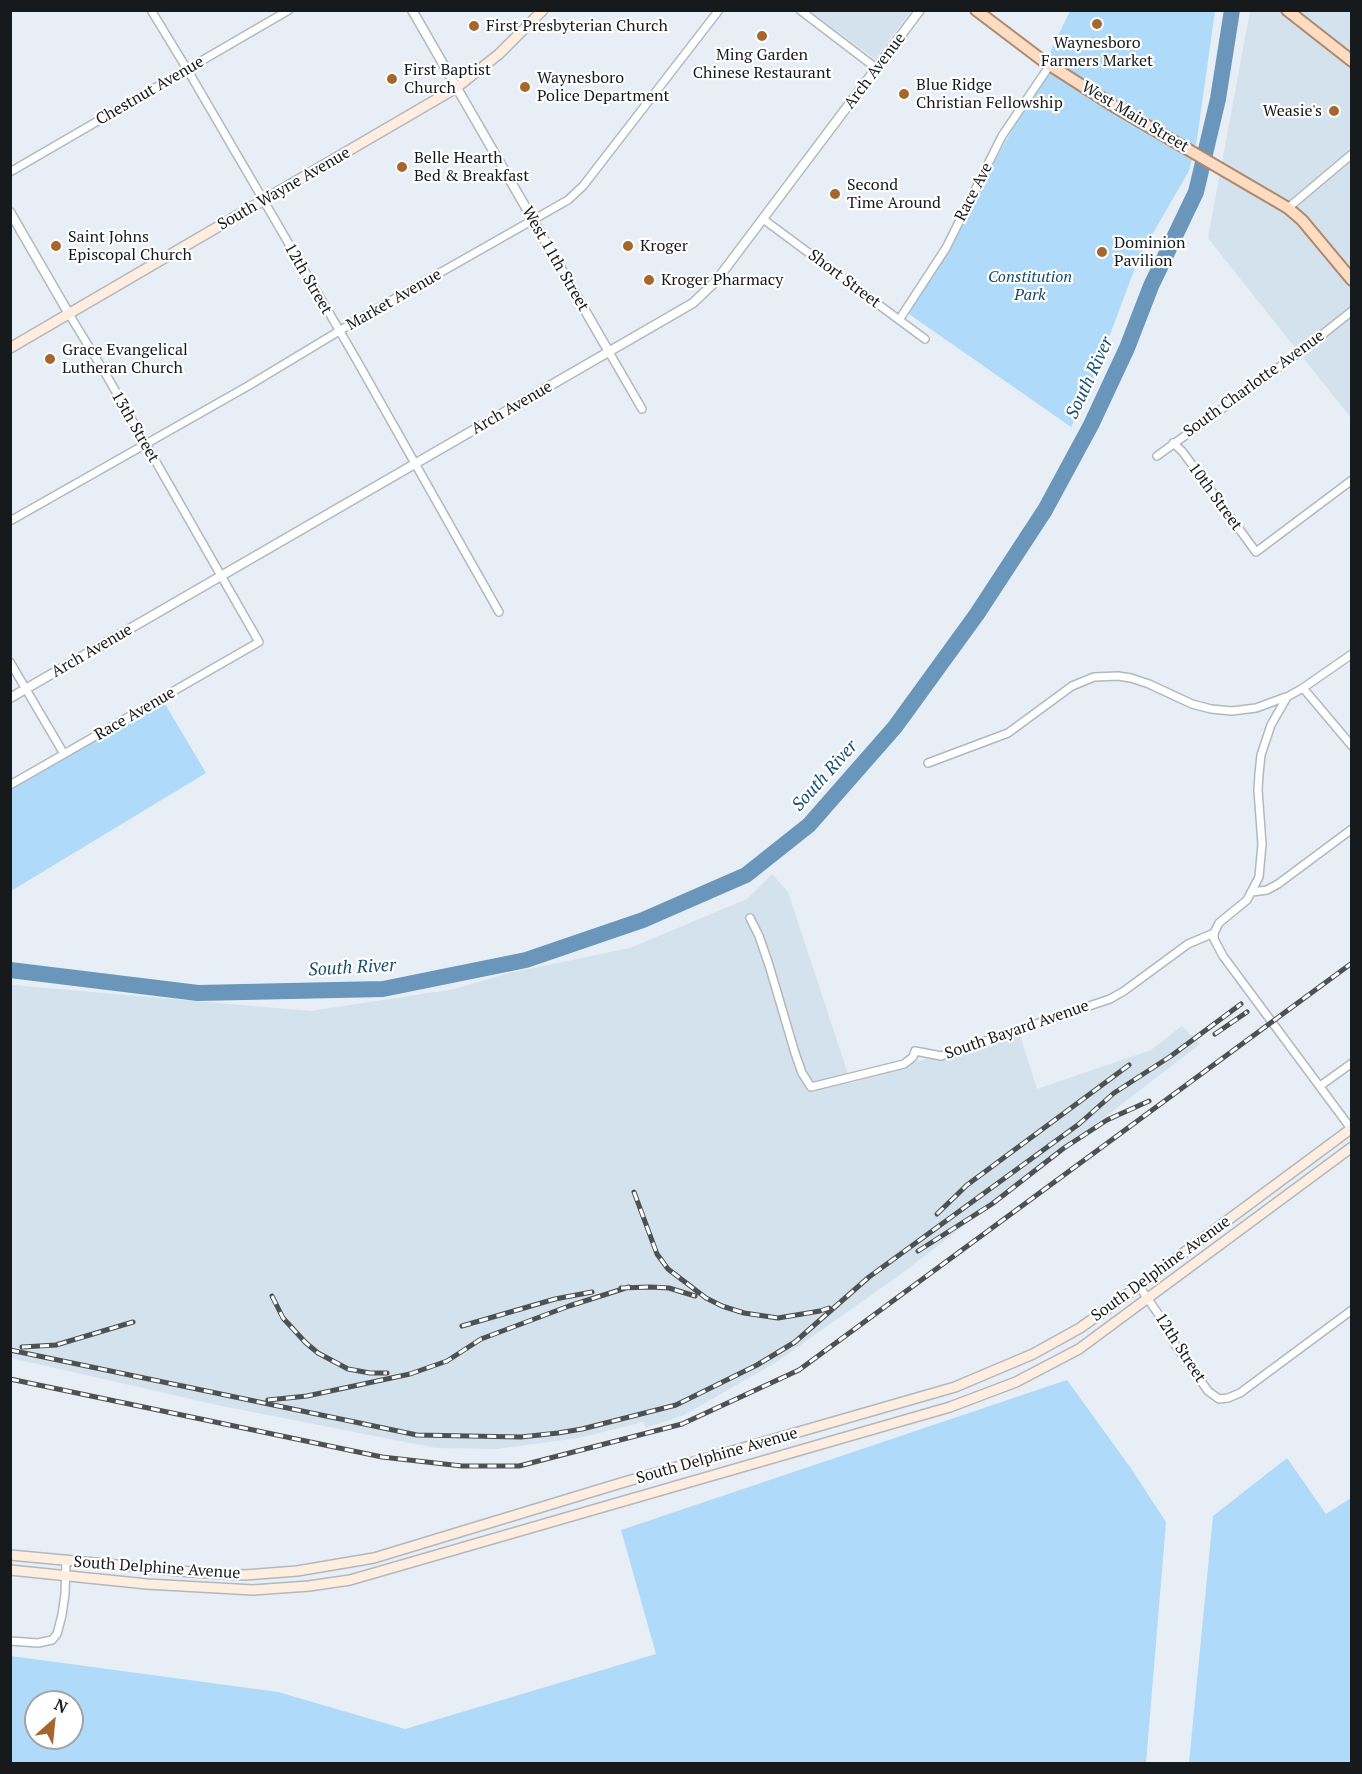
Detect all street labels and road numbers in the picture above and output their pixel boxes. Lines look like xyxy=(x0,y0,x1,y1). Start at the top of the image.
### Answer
street label: Arch Avenue xyxy=(840,29,910,113)
street label: Chestnut Avenue xyxy=(93,52,207,130)
street label: West Main Street xyxy=(1078,77,1192,157)
street label: South Wayne Avenue xyxy=(214,143,354,235)
street label: Race Ave xyxy=(951,160,997,224)
street label: West 11th Street xyxy=(517,203,593,315)
street label: 12th Street xyxy=(280,240,336,318)
street label: Short Street xyxy=(804,246,884,312)
street label: Market Avenue xyxy=(343,265,445,335)
street label: South Charlotte Avenue xyxy=(1180,326,1328,442)
street label: Arch Avenue xyxy=(468,377,556,439)
street label: 13th Street xyxy=(107,388,163,466)
street label: 10th Street xyxy=(1184,459,1246,535)
street label: Arch Avenue xyxy=(48,620,136,682)
street label: Race Avenue xyxy=(91,683,179,745)
street label: South Bayard Avenue xyxy=(942,996,1092,1064)
street label: South Delphine Avenue xyxy=(1088,1212,1234,1326)
street label: 12th Street xyxy=(1150,1310,1210,1386)
street label: South Delphine Avenue xyxy=(634,1424,800,1488)
street label: South Delphine Avenue xyxy=(73,1553,241,1583)

